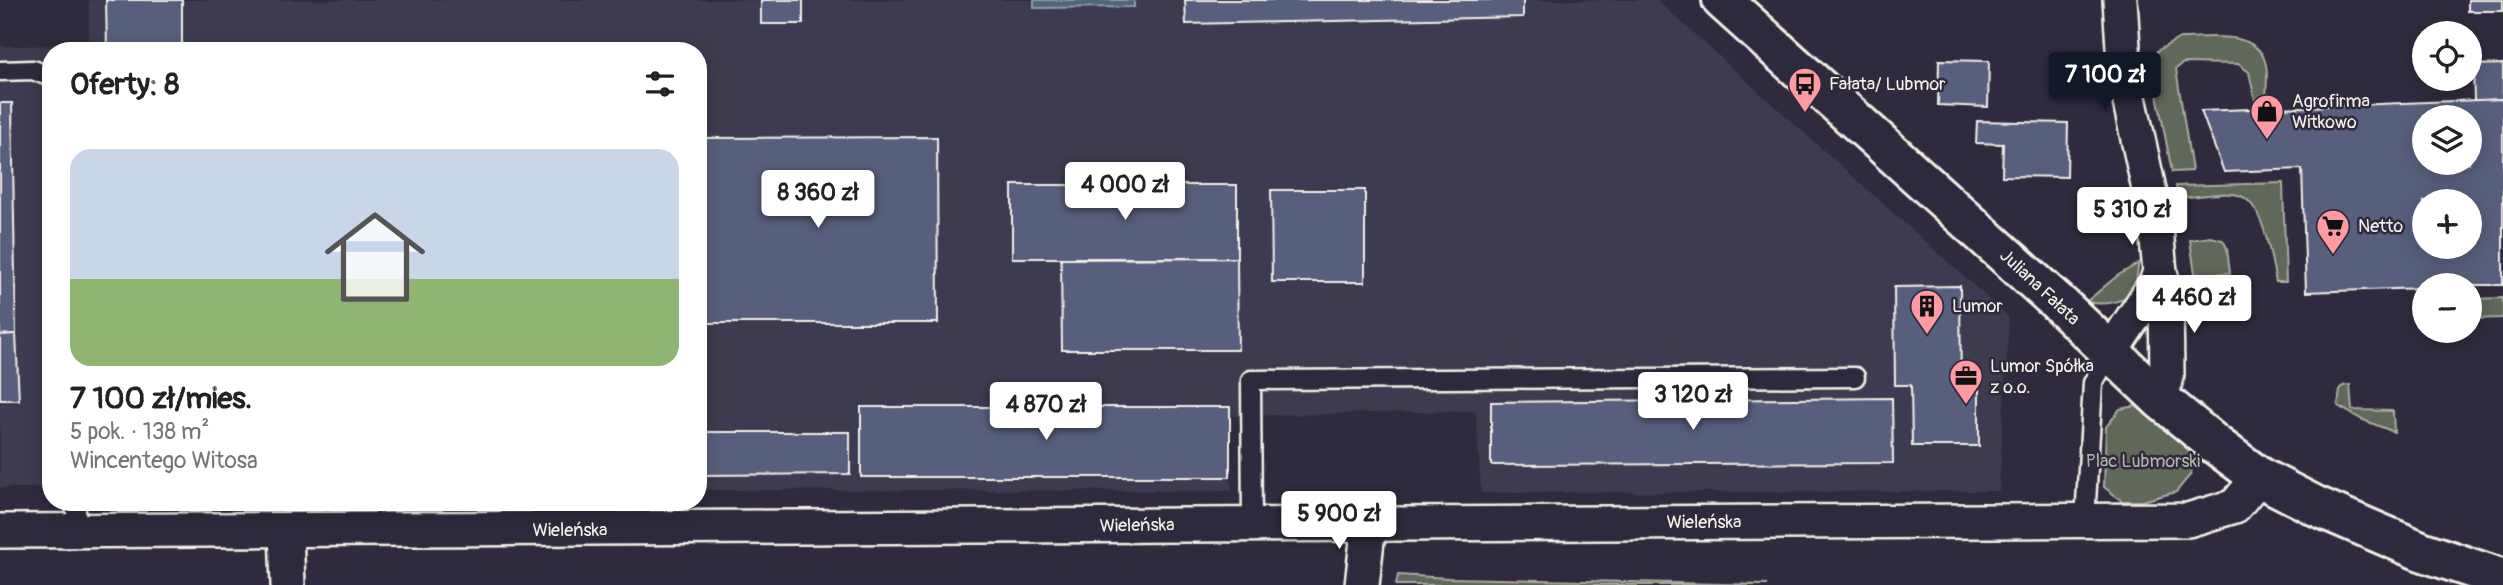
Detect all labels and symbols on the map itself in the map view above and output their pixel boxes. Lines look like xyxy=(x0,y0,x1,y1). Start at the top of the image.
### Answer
pin: 7 100 zł xyxy=(2033,52,2177,112)
bus stop icon: Fałata/ Lubmor xyxy=(1786,65,1824,114)
place label: Fałata/ Lubmor xyxy=(1829,73,1946,96)
place label: Agrofirma Witkowo xyxy=(2292,90,2370,134)
shop icon: Agrofirma Witkowo xyxy=(2248,92,2286,141)
pin: 4 000 zł xyxy=(1053,162,1197,222)
pin: 8 360 zł xyxy=(746,170,890,230)
pin: 5 310 zł xyxy=(2060,188,2204,247)
supermarket icon: Netto xyxy=(2314,207,2352,256)
place label: Netto xyxy=(2358,215,2404,238)
street label: Juliana Fałata xyxy=(1995,244,2085,330)
pin: 4 460 zł xyxy=(2122,276,2266,335)
building icon: Lumor xyxy=(1908,287,1946,336)
place label: Lumor xyxy=(1952,295,2003,318)
place label: Lumor Spółka z o.o. xyxy=(1990,355,2094,399)
office icon: Lumor Spółka z o.o. xyxy=(1947,357,1985,406)
pin: 3 120 zł xyxy=(1621,372,1765,432)
pin: 4 870 zł xyxy=(974,382,1118,442)
park label: Plac Lubmorski xyxy=(2086,450,2200,473)
pin: 5 900 zł xyxy=(1267,491,1411,551)
street label: Wieleńska xyxy=(1667,511,1741,534)
street label: Wieleńska xyxy=(1099,513,1175,538)
street label: Wieleńska xyxy=(533,519,607,542)

